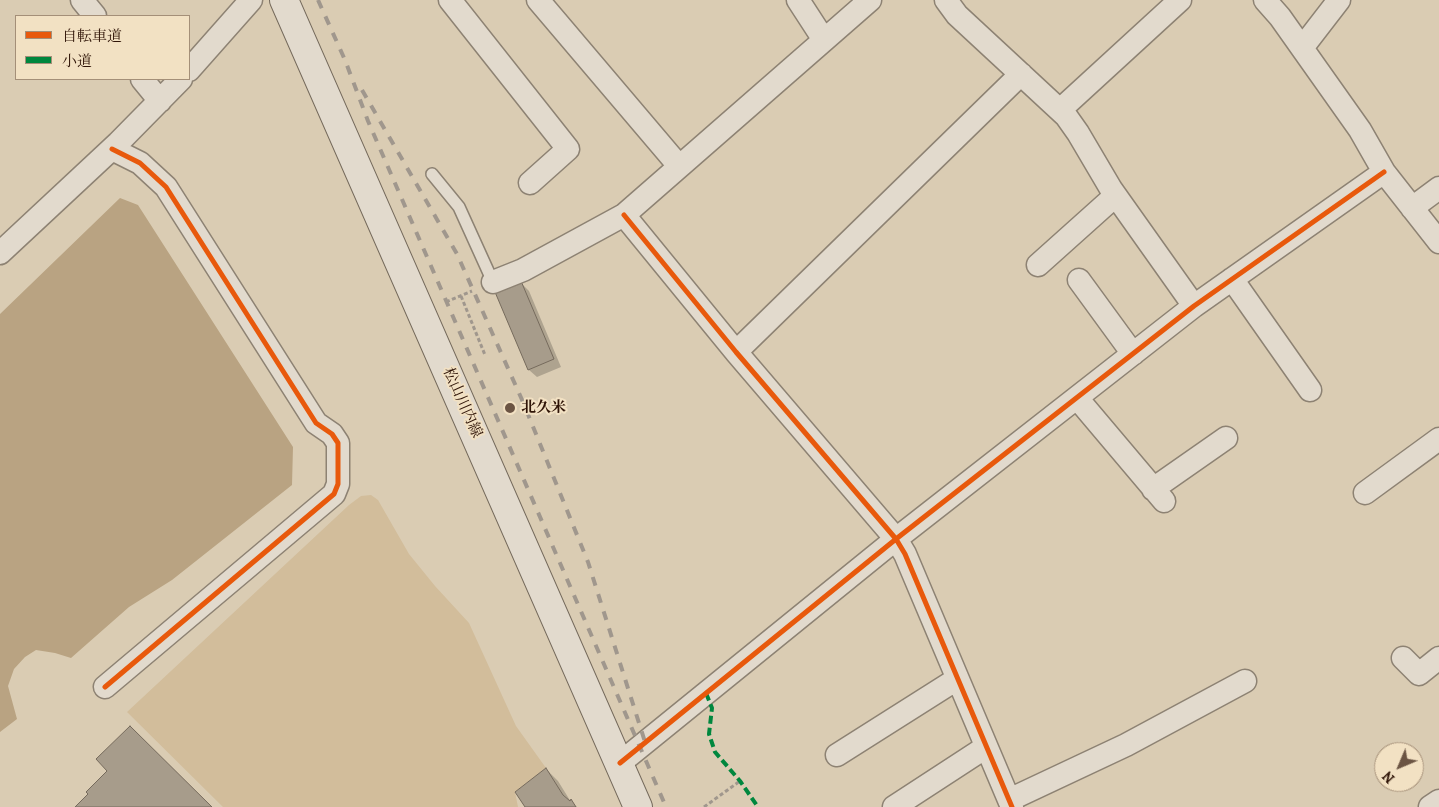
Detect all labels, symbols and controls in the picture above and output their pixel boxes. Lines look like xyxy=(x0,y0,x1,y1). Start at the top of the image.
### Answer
legend xyxy=(15,15,190,80)
text: 自転車道 xyxy=(62,26,122,46)
text: 小道 xyxy=(62,51,92,71)
street label: 松山川内線 xyxy=(439,365,485,441)
place label: 北久米 xyxy=(521,399,566,417)
marker: 北久米 xyxy=(503,401,517,415)
north arrow xyxy=(1374,742,1424,792)
text: N xyxy=(1378,767,1399,788)

